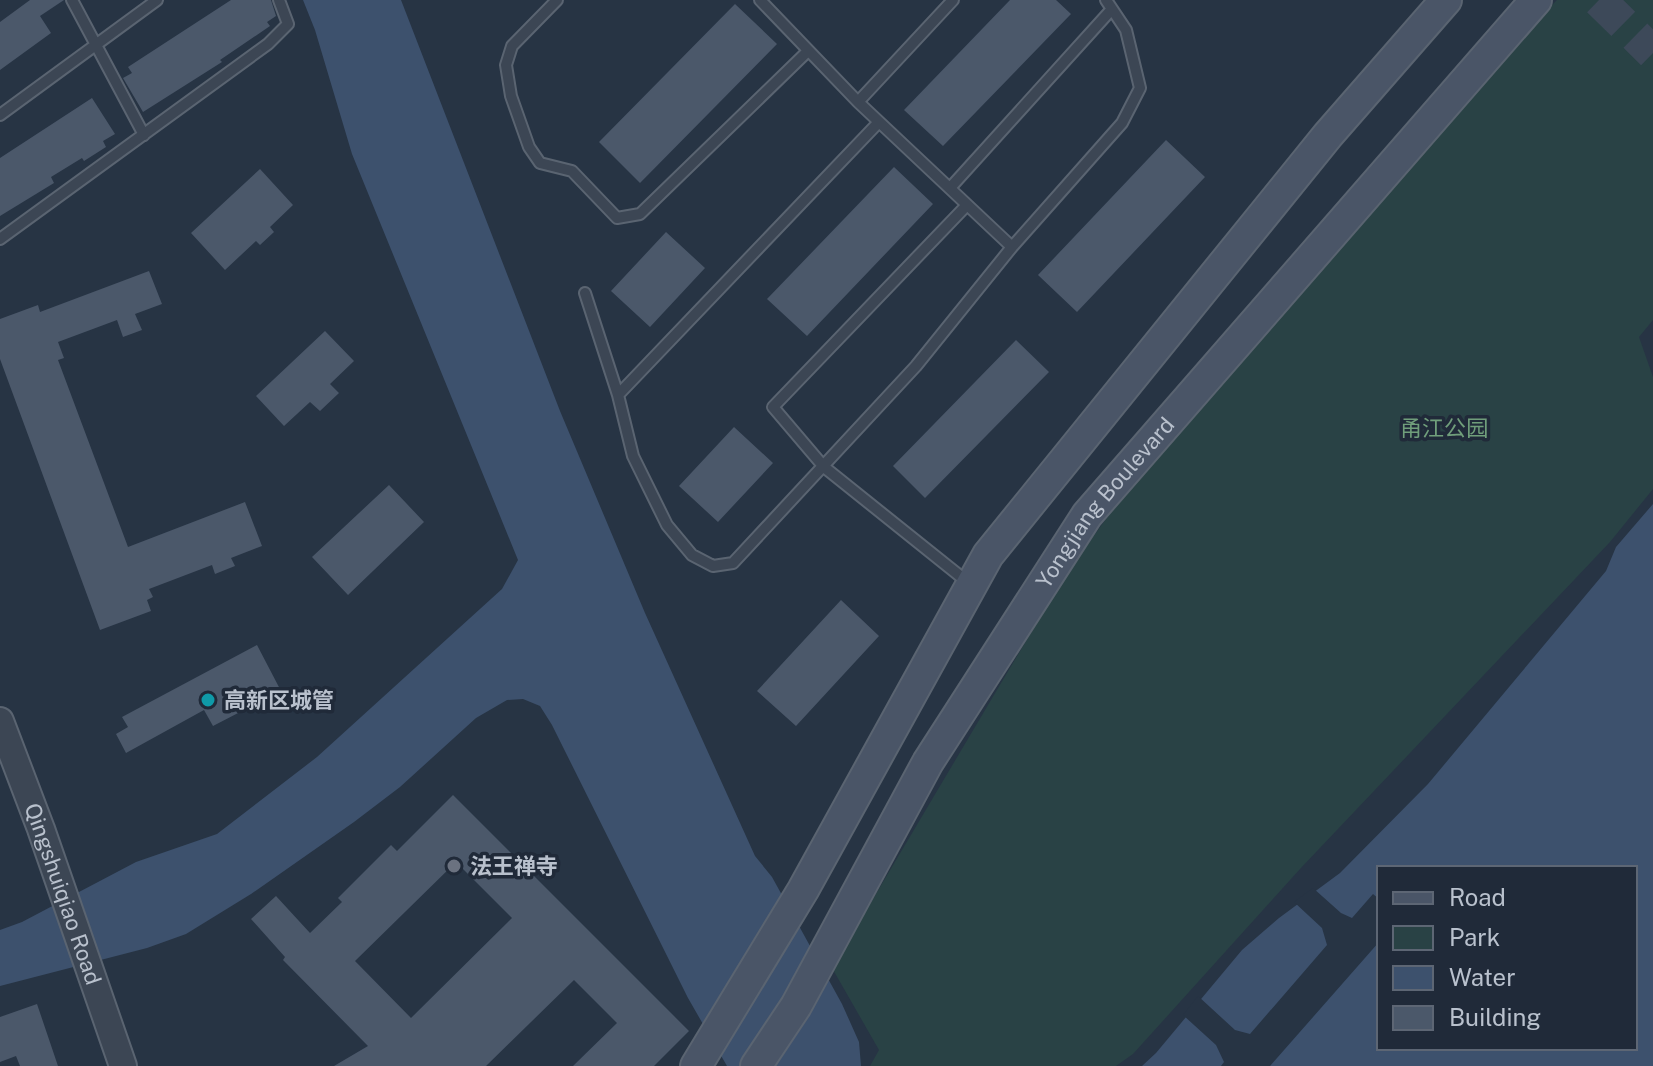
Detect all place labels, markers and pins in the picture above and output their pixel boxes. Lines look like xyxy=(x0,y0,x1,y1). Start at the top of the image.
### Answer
place label: 高新区城管 xyxy=(224,687,334,713)
marker: 高新区城管 xyxy=(199,691,217,709)
place label: 法王禅寺 xyxy=(470,853,558,879)
marker: 法王禅寺 xyxy=(445,857,463,875)

